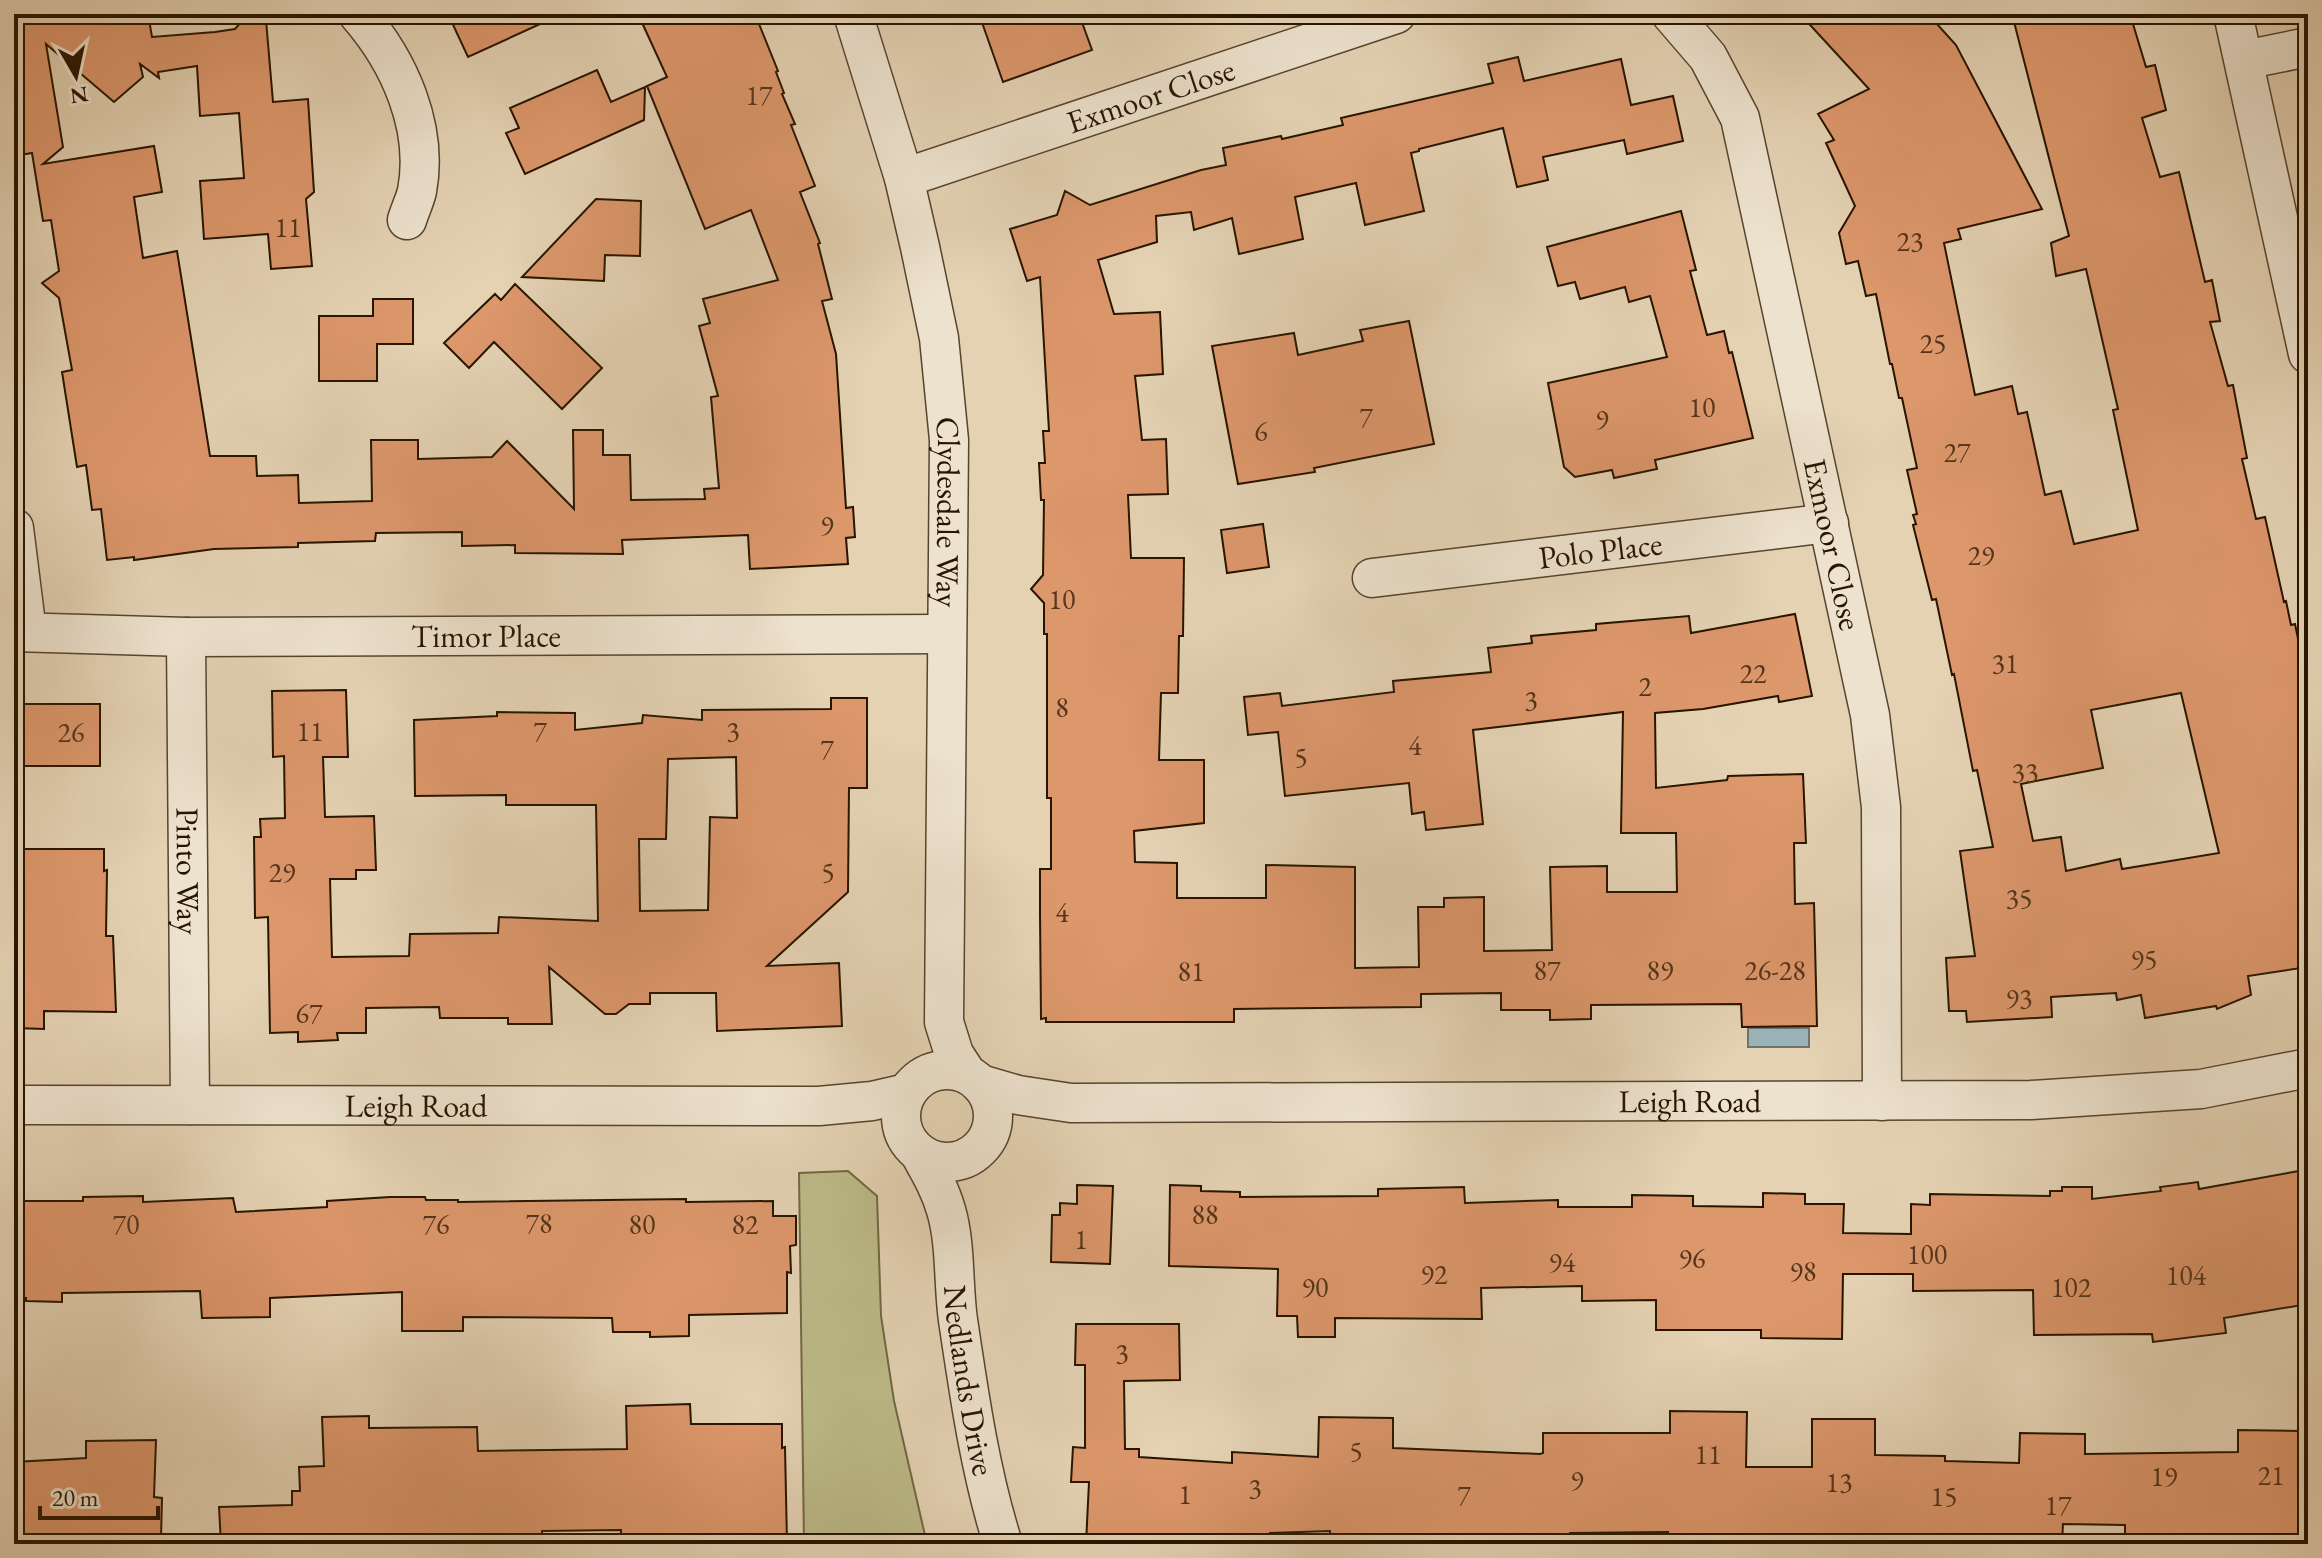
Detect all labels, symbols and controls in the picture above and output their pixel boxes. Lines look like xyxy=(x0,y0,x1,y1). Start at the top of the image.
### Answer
north arrow xyxy=(36,36,116,116)
street label: Exmoor Close xyxy=(1061,48,1240,143)
house number: 17 xyxy=(746,77,773,113)
text: N xyxy=(68,80,90,111)
house number: 11 xyxy=(275,209,301,245)
house number: 23 xyxy=(1897,223,1923,259)
house number: 25 xyxy=(1920,325,1946,361)
house number: 10 xyxy=(1689,389,1715,425)
house number: 7 xyxy=(1359,399,1373,435)
house number: 9 xyxy=(1595,401,1609,437)
house number: 6 xyxy=(1254,413,1268,449)
street label: Clydesdale Way xyxy=(926,415,970,609)
house number: 27 xyxy=(1944,434,1971,470)
street label: Exmoor Close xyxy=(1794,455,1872,634)
house number: 9 xyxy=(820,507,834,543)
street label: Polo Place xyxy=(1536,522,1665,579)
house number: 29 xyxy=(1968,537,1994,573)
house number: 10 xyxy=(1049,581,1075,617)
street label: Timor Place xyxy=(411,615,561,657)
house number: 31 xyxy=(1992,645,2018,681)
house number: 22 xyxy=(1740,655,1767,691)
house number: 2 xyxy=(1638,668,1652,704)
house number: 3 xyxy=(1524,682,1538,718)
house number: 8 xyxy=(1055,689,1069,725)
house number: 11 xyxy=(297,713,323,749)
house number: 7 xyxy=(533,713,547,749)
house number: 3 xyxy=(726,713,740,749)
house number: 26 xyxy=(58,714,84,750)
house number: 4 xyxy=(1408,727,1422,763)
house number: 7 xyxy=(820,731,834,767)
house number: 5 xyxy=(1294,739,1308,775)
house number: 33 xyxy=(2012,754,2038,790)
street label: Pinto Way xyxy=(166,807,210,936)
house number: 29 xyxy=(269,854,295,890)
house number: 5 xyxy=(821,854,835,890)
house number: 35 xyxy=(2006,880,2032,916)
house number: 4 xyxy=(1055,894,1069,930)
house number: 95 xyxy=(2131,941,2157,977)
house number: 87 xyxy=(1534,952,1561,988)
house number: 89 xyxy=(1647,952,1673,988)
house number: 26-28 xyxy=(1744,952,1806,988)
house number: 81 xyxy=(1178,953,1204,989)
house number: 93 xyxy=(2006,980,2032,1016)
house number: 67 xyxy=(296,995,323,1031)
street label: Leigh Road xyxy=(1618,1080,1762,1122)
street label: Leigh Road xyxy=(345,1084,488,1127)
house number: 88 xyxy=(1192,1196,1218,1232)
house number: 78 xyxy=(526,1205,552,1241)
house number: 70 xyxy=(113,1206,139,1242)
house number: 76 xyxy=(423,1206,449,1242)
house number: 80 xyxy=(629,1206,655,1242)
house number: 82 xyxy=(732,1206,759,1242)
house number: 1 xyxy=(1074,1221,1088,1257)
house number: 100 xyxy=(1907,1236,1947,1272)
house number: 96 xyxy=(1679,1240,1705,1276)
house number: 94 xyxy=(1549,1244,1576,1280)
house number: 98 xyxy=(1790,1253,1816,1289)
house number: 92 xyxy=(1421,1256,1448,1292)
house number: 104 xyxy=(2166,1257,2207,1293)
house number: 90 xyxy=(1302,1269,1328,1305)
house number: 102 xyxy=(2051,1269,2092,1305)
street label: Nedlands Drive xyxy=(934,1284,1005,1480)
house number: 3 xyxy=(1115,1335,1129,1371)
house number: 5 xyxy=(1349,1433,1363,1469)
house number: 11 xyxy=(1695,1436,1721,1472)
house number: 21 xyxy=(2258,1457,2284,1493)
house number: 19 xyxy=(2151,1458,2177,1494)
house number: 9 xyxy=(1570,1462,1584,1498)
house number: 13 xyxy=(1826,1464,1852,1500)
scale bar xyxy=(40,1470,158,1520)
house number: 3 xyxy=(1248,1470,1262,1506)
house number: 1 xyxy=(1178,1476,1192,1512)
house number: 7 xyxy=(1457,1477,1471,1513)
house number: 15 xyxy=(1931,1478,1957,1514)
text: 20 m xyxy=(52,1482,99,1513)
house number: 17 xyxy=(2045,1487,2072,1523)

